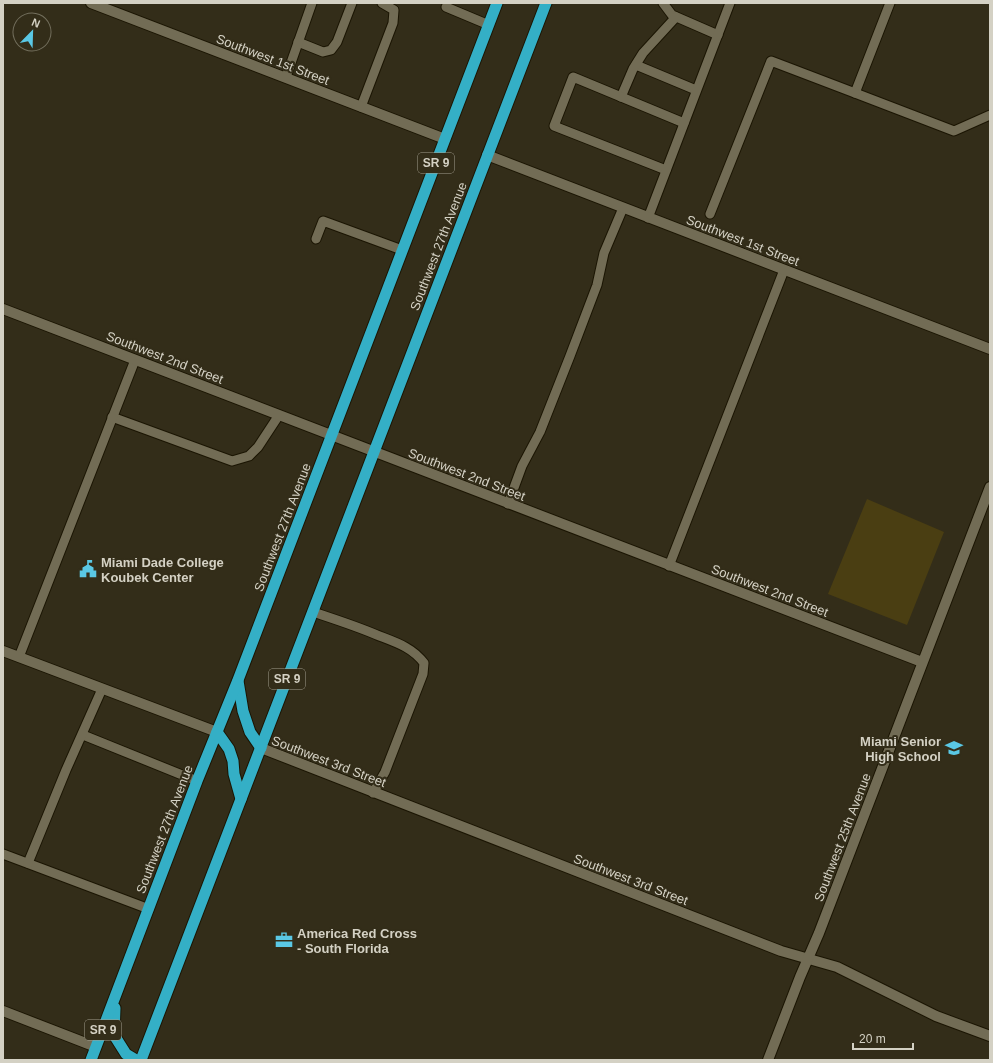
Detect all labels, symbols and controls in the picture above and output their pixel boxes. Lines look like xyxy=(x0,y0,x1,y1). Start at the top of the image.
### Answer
north arrow xyxy=(12,12,52,52)
text: N xyxy=(30,16,42,30)
street label: Southwest 1st Street xyxy=(214,31,332,88)
road number: SR 9 xyxy=(418,153,454,173)
street label: Southwest 27th Avenue xyxy=(407,180,470,313)
street label: Southwest 1st Street xyxy=(684,212,802,269)
street label: Southwest 2nd Street xyxy=(104,328,226,387)
street label: Southwest 2nd Street xyxy=(406,445,528,504)
street label: Southwest 27th Avenue xyxy=(251,461,314,594)
place label: Miami Dade College Koubek Center xyxy=(101,555,224,585)
public building icon: Miami Dade College Koubek Center xyxy=(78,559,98,579)
street label: Southwest 2nd Street xyxy=(709,561,831,620)
road number: SR 9 xyxy=(269,669,305,689)
street label: Southwest 3rd Street xyxy=(269,733,389,790)
place label: Miami Senior High School xyxy=(860,734,941,764)
school or university icon: Miami Senior High School xyxy=(944,738,964,758)
street label: Southwest 27th Avenue xyxy=(133,763,196,896)
street label: Southwest 25th Avenue xyxy=(811,771,874,904)
street label: Southwest 3rd Street xyxy=(571,851,691,908)
place label: America Red Cross - South Florida xyxy=(297,926,417,956)
office icon: America Red Cross - South Florida xyxy=(274,930,294,950)
road number: SR 9 xyxy=(85,1020,121,1040)
scale bar xyxy=(853,1025,913,1051)
text: 20 m xyxy=(859,1032,886,1046)

